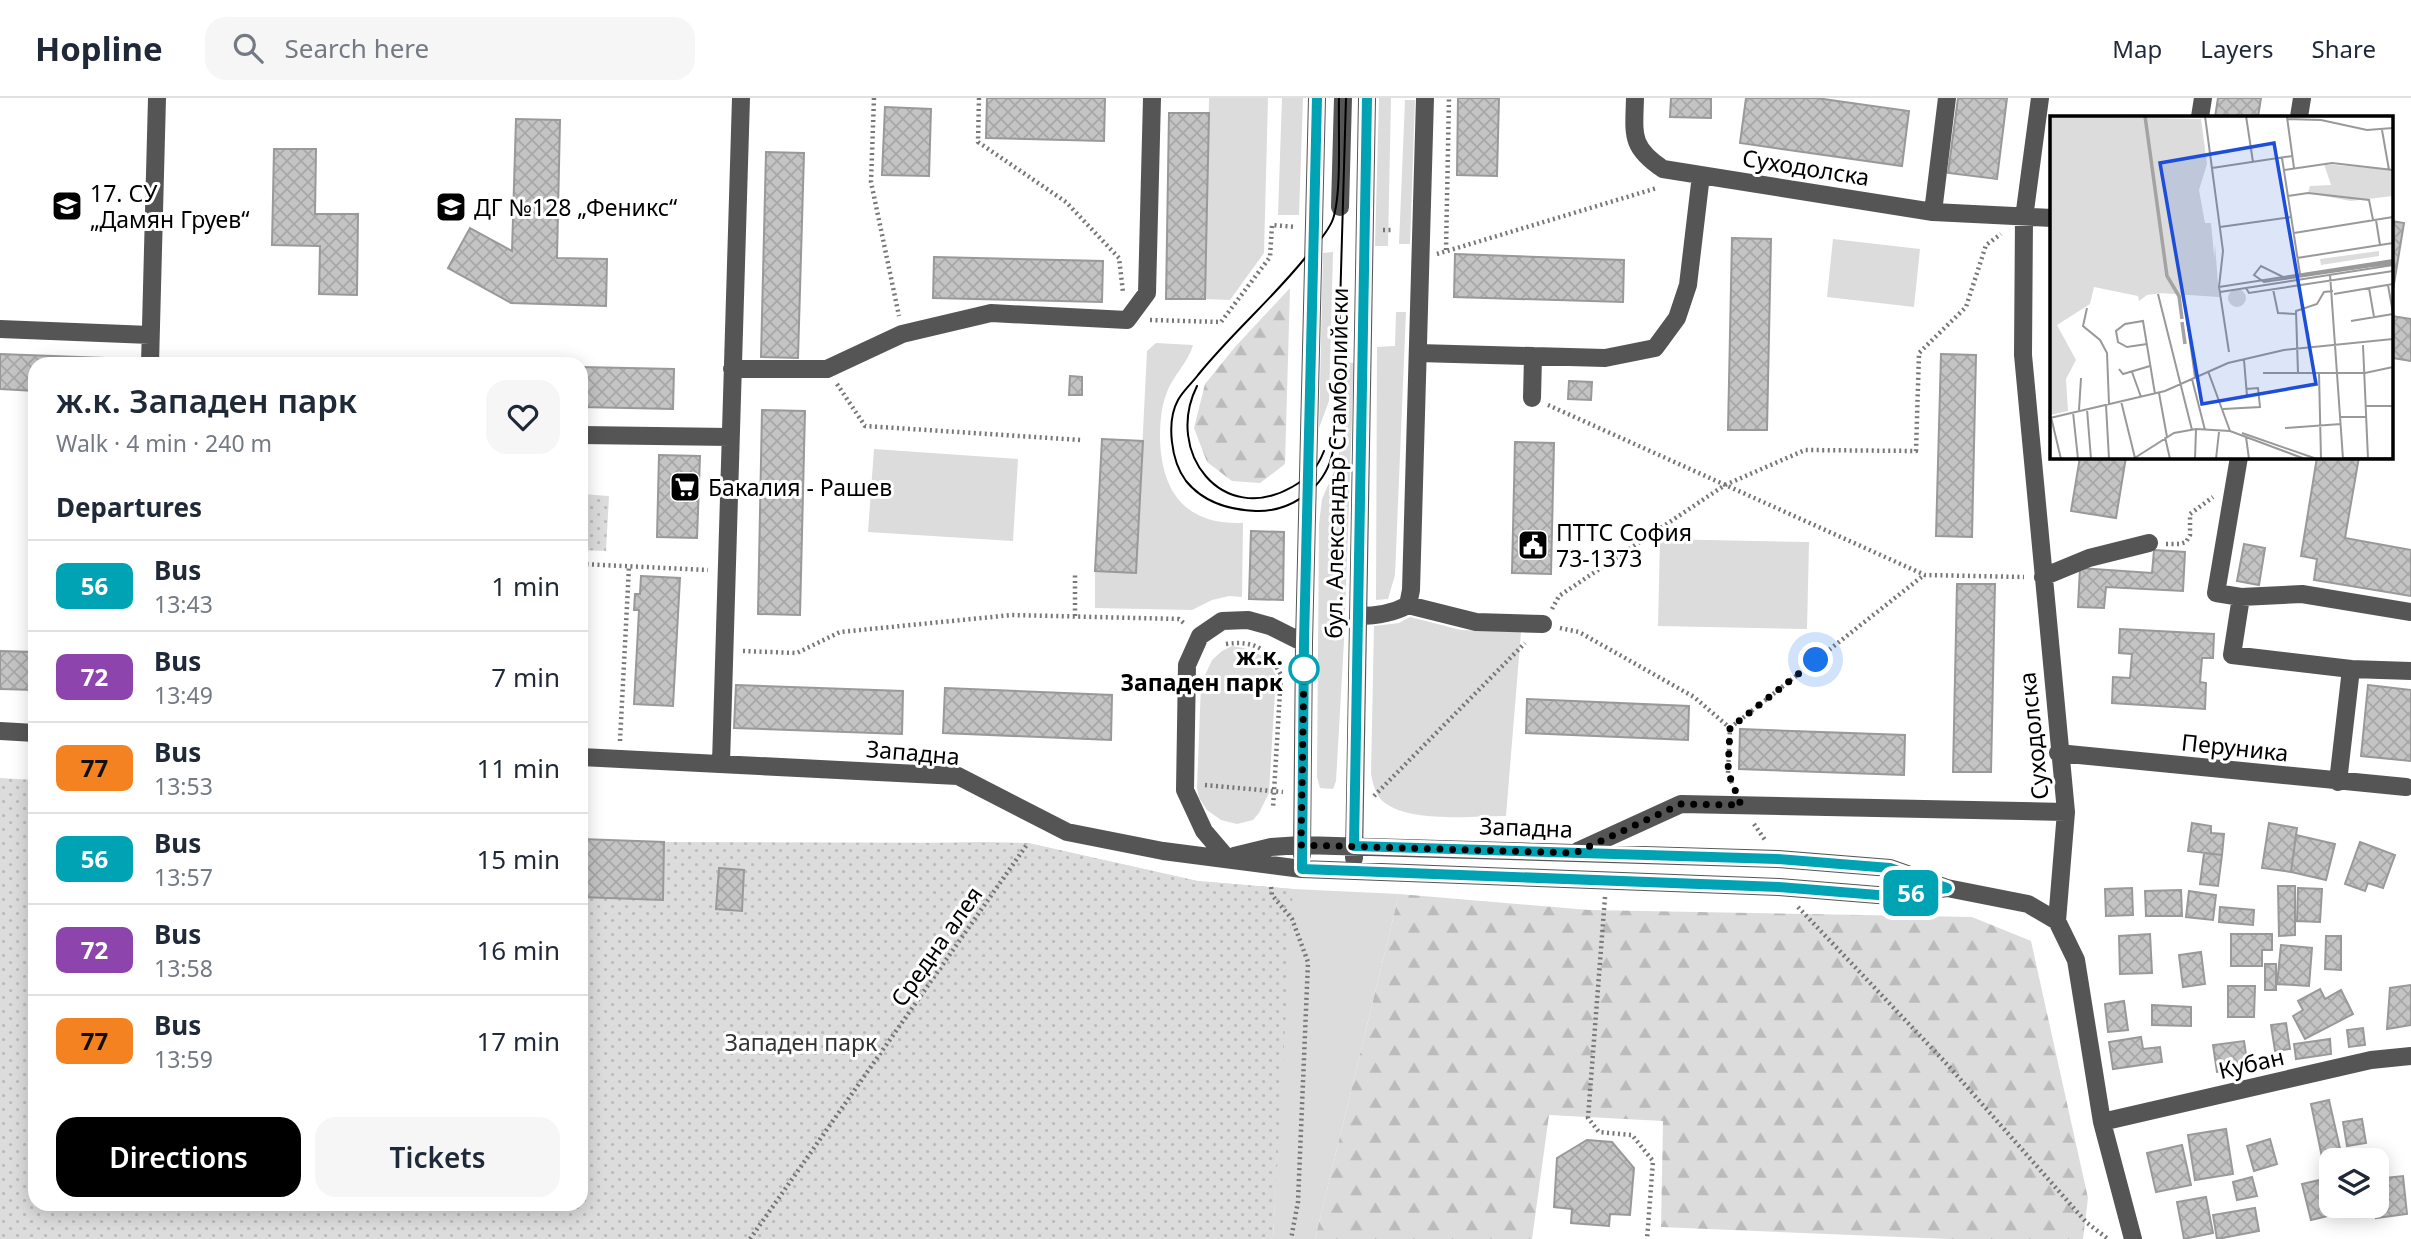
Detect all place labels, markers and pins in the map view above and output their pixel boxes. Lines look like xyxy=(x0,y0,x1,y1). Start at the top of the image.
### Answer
place label: 17. СУ „Дамян Груев“ xyxy=(90,177,249,235)
school or university icon: 17. СУ „Дамян Груев“ xyxy=(50,189,84,223)
school or university icon: ДГ №128 „Феникс“ xyxy=(434,190,468,224)
place label: ДГ №128 „Феникс“ xyxy=(474,191,677,223)
supermarket icon: Бакалия - Рашев xyxy=(668,470,702,504)
place label: Бакалия - Рашев xyxy=(708,471,892,503)
place label: ПТТС София 73-1373 xyxy=(1556,516,1692,574)
public building icon: ПТТС София 73-1373 xyxy=(1516,528,1550,562)
place label: ж.к. Западен парк xyxy=(1120,640,1284,698)
marker: ж.к. Западен парк xyxy=(1289,654,1319,684)

